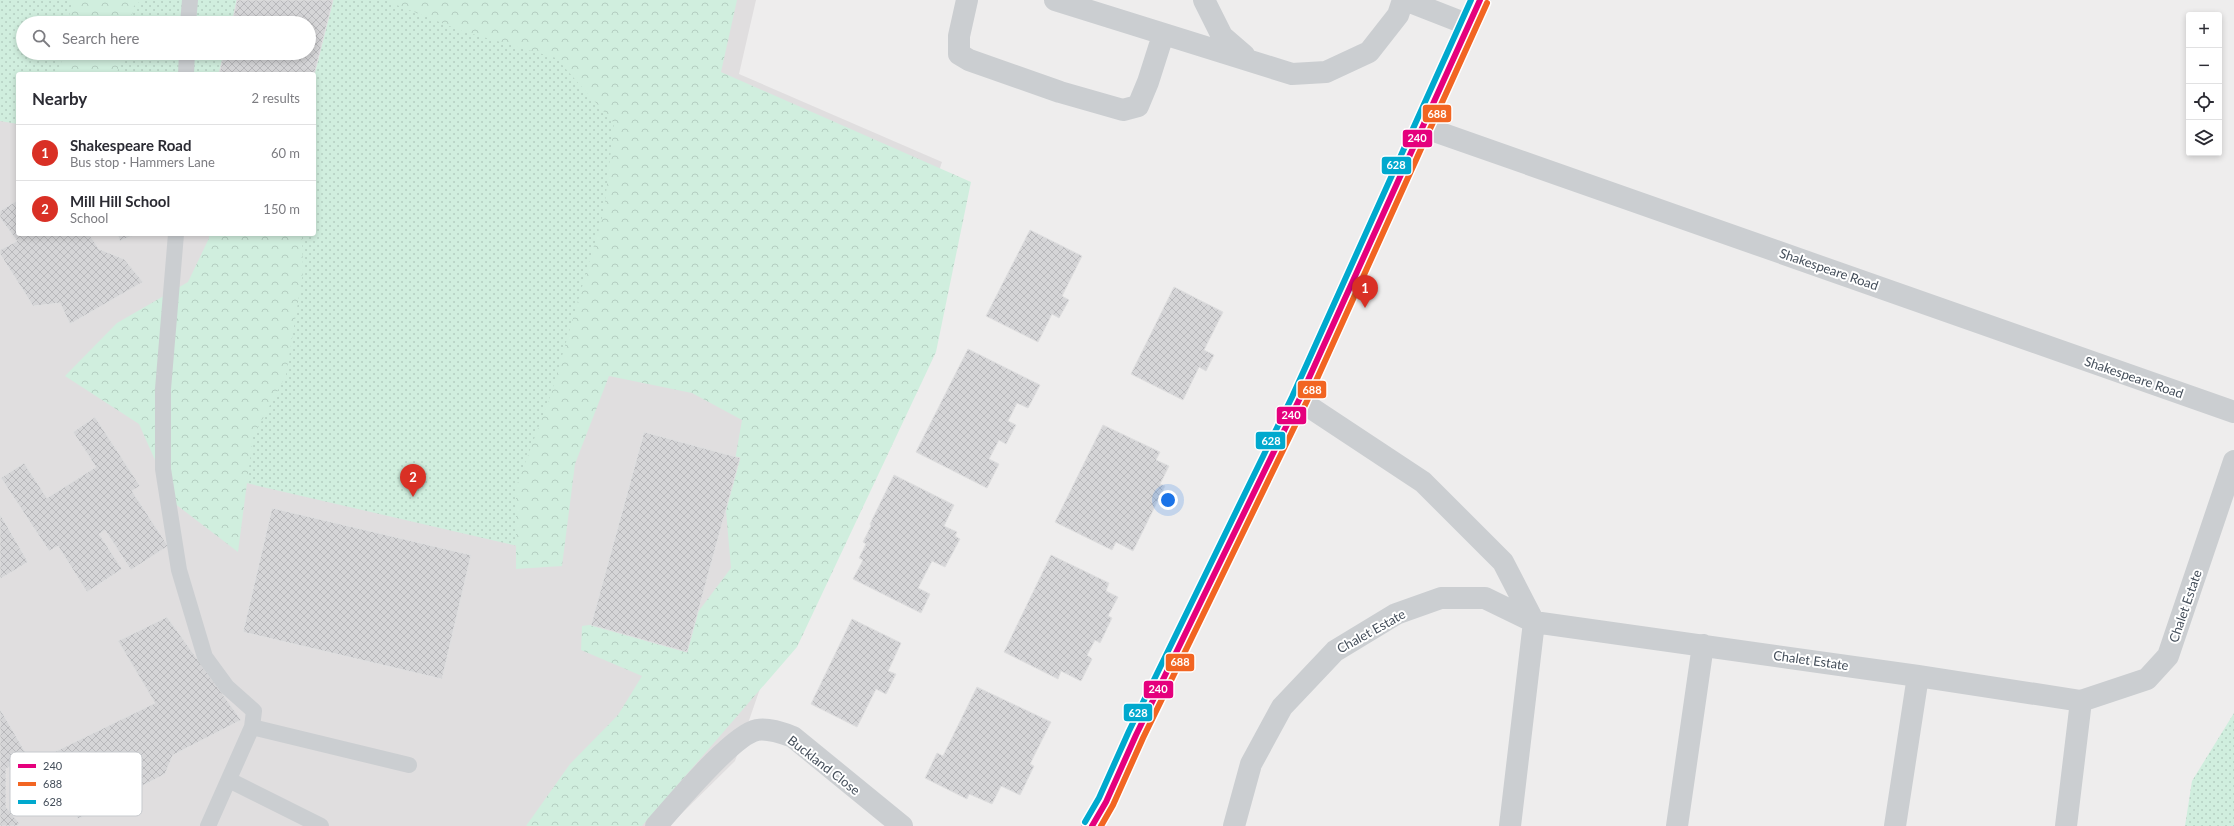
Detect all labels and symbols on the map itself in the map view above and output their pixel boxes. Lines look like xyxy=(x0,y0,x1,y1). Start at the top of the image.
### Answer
line badge: 688 xyxy=(1422,104,1452,123)
text: 688 xyxy=(1427,107,1447,120)
line badge: 240 xyxy=(1402,129,1433,148)
text: 240 xyxy=(1407,131,1427,144)
line badge: 628 xyxy=(1381,156,1412,175)
text: 628 xyxy=(1386,158,1406,171)
street label: Shakespeare Road xyxy=(1777,245,1881,293)
pin: 1 xyxy=(1352,275,1378,308)
street label: Shakespeare Road xyxy=(2082,353,2186,401)
line badge: 688 xyxy=(1297,380,1327,399)
text: 688 xyxy=(1302,383,1322,396)
line badge: 240 xyxy=(1276,406,1307,425)
text: 240 xyxy=(1281,408,1301,421)
line badge: 628 xyxy=(1255,431,1286,450)
text: 628 xyxy=(1261,434,1281,447)
pin: 2 xyxy=(400,464,426,497)
your location xyxy=(1158,490,1178,510)
street label: Chalet Estate xyxy=(2165,567,2205,644)
street label: Chalet Estate xyxy=(1334,606,1408,656)
street label: Chalet Estate xyxy=(1772,647,1850,673)
line badge: 688 xyxy=(1165,653,1195,672)
text: 688 xyxy=(1170,655,1190,668)
line badge: 240 xyxy=(1143,680,1174,699)
text: 240 xyxy=(1148,682,1168,695)
line badge: 628 xyxy=(1123,703,1153,722)
text: 628 xyxy=(1128,706,1148,719)
street label: Buckland Close xyxy=(785,732,863,798)
legend xyxy=(10,752,142,816)
text: 240 xyxy=(43,759,63,772)
text: 688 xyxy=(43,777,62,790)
text: 628 xyxy=(43,795,62,808)

